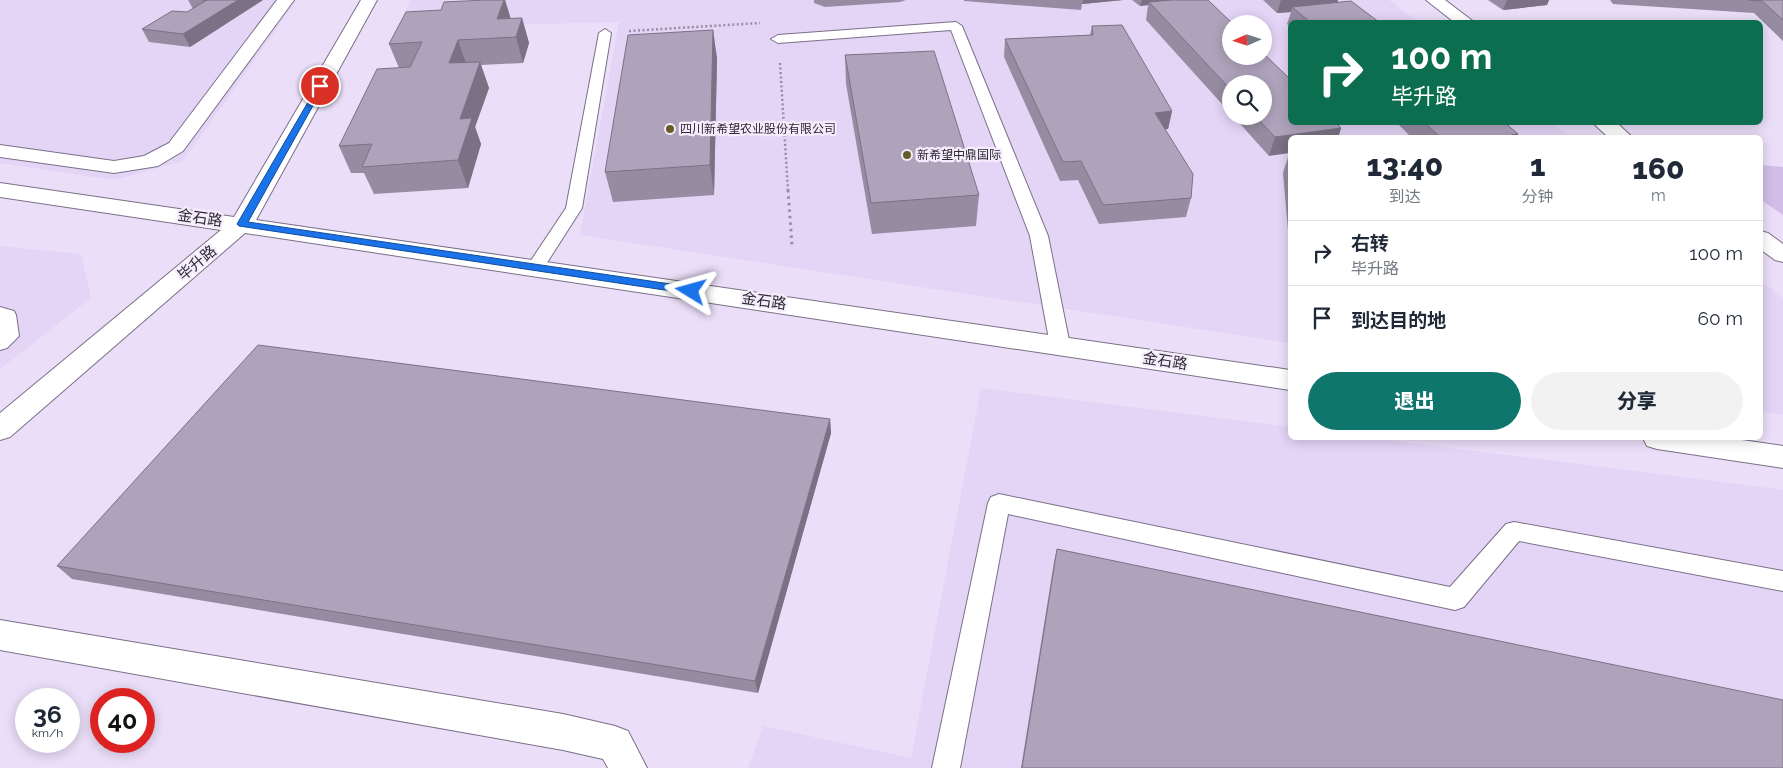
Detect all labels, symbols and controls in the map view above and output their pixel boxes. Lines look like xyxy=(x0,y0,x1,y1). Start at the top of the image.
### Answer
north arrow xyxy=(1222,15,1272,65)
map controls xyxy=(1222,15,1272,125)
text: 100 m xyxy=(1391,36,1492,77)
icon: right xyxy=(1308,40,1373,105)
pin xyxy=(299,65,341,107)
icon: arrive xyxy=(306,72,334,100)
button: search xyxy=(1222,75,1272,125)
text: 毕升路 xyxy=(1391,83,1457,109)
place label: 四川新希望农业股份有限公司 xyxy=(680,122,836,136)
marker: 四川新希望农业股份有限公司 xyxy=(664,123,676,135)
place label: 新希望中鼎国际 xyxy=(917,148,1001,162)
text: 13:40 xyxy=(1367,148,1443,183)
text: 1 xyxy=(1530,148,1545,183)
marker: 新希望中鼎国际 xyxy=(901,149,913,161)
text: 160 xyxy=(1632,151,1684,186)
text: m xyxy=(1651,186,1666,205)
text: 到达 xyxy=(1389,187,1421,206)
text: 分钟 xyxy=(1522,187,1554,206)
street label: 金石路 xyxy=(176,206,224,230)
text: 右转 xyxy=(1351,232,1389,254)
icon: right xyxy=(1308,239,1336,267)
street label: 毕升路 xyxy=(174,242,220,284)
text: 100 m xyxy=(1689,242,1743,264)
text: 毕升路 xyxy=(1351,259,1399,278)
position arrow xyxy=(664,264,716,316)
street label: 金石路 xyxy=(740,289,788,313)
icon: arrive xyxy=(1308,304,1336,332)
text: 60 m xyxy=(1698,307,1743,329)
text: 到达目的地 xyxy=(1351,309,1446,331)
street label: 金石路 xyxy=(1141,349,1189,373)
button: 退出 xyxy=(1308,372,1521,430)
button: 分享 xyxy=(1531,372,1743,430)
speed limit sign: 40 xyxy=(90,688,155,753)
text: 36 xyxy=(33,699,62,729)
text: km/h xyxy=(32,726,63,740)

